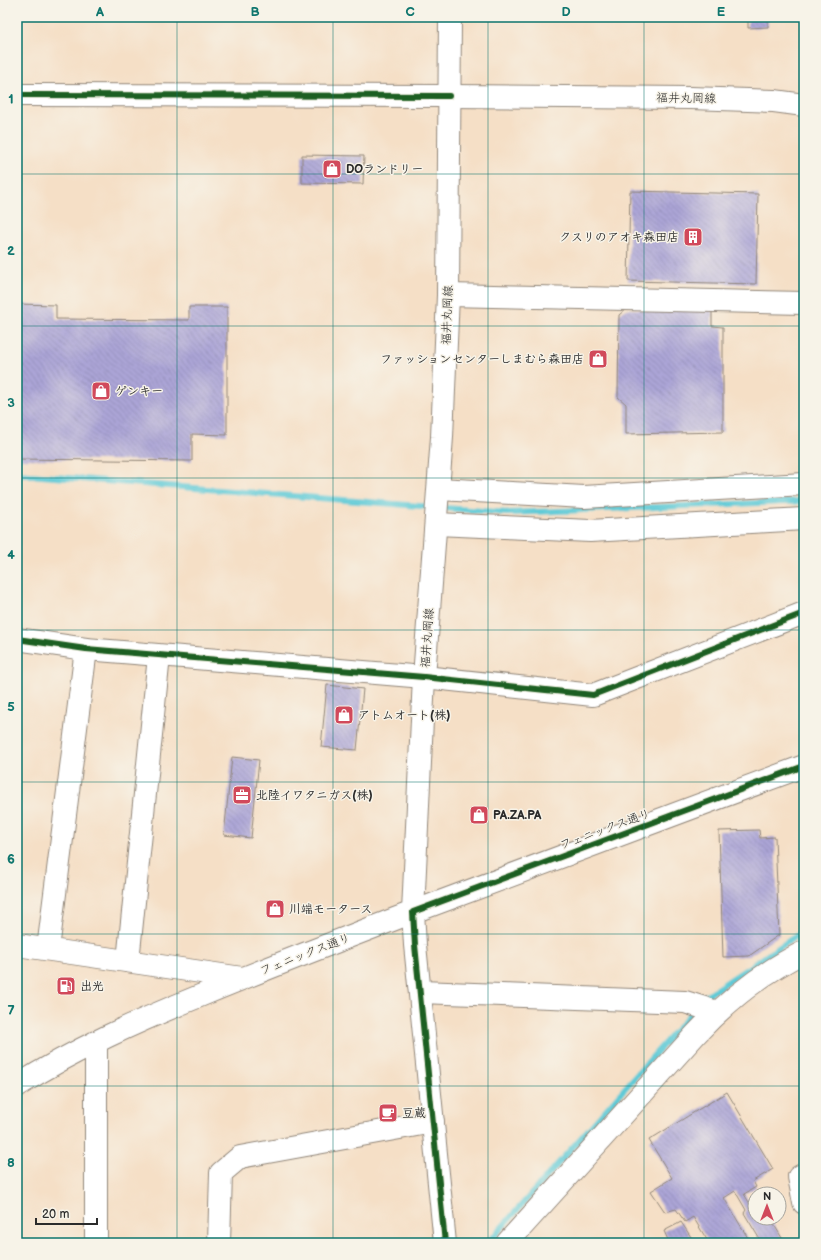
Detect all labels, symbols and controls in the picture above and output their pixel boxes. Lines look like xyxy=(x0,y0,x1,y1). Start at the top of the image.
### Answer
text: A xyxy=(95,4,104,20)
text: B xyxy=(250,4,260,20)
text: C xyxy=(405,4,415,20)
text: D xyxy=(561,4,571,20)
text: E xyxy=(717,4,726,20)
street label: 福井丸岡線 xyxy=(656,90,716,107)
text: 1 xyxy=(8,91,14,107)
shop icon: DOランドリー xyxy=(321,158,343,180)
place label: DOランドリー xyxy=(346,162,423,177)
building icon: クスリのアオキ森田店 xyxy=(682,226,704,248)
place label: クスリのアオキ森田店 xyxy=(559,230,679,245)
text: 2 xyxy=(7,243,15,259)
street label: 福井丸岡線 xyxy=(439,285,456,345)
shop icon: ファッションセンターしまむら森田店 xyxy=(587,348,609,370)
place label: ファッションセンターしまむら森田店 xyxy=(380,352,584,367)
shop icon: ゲンキー xyxy=(90,380,112,402)
place label: ゲンキー xyxy=(115,384,163,399)
text: 3 xyxy=(7,395,15,411)
text: 4 xyxy=(7,547,15,563)
street label: 福井丸岡線 xyxy=(418,608,437,668)
text: 5 xyxy=(7,699,15,715)
shop icon: アトムオート(株) xyxy=(333,704,355,726)
place label: アトムオート(株) xyxy=(358,708,450,723)
office icon: 北陸イワタニガス(株) xyxy=(231,784,253,806)
place label: 北陸イワタニガス(株) xyxy=(256,788,373,803)
shop icon: PA.ZA.PA xyxy=(468,804,490,826)
street label: フェニックス通り xyxy=(558,806,653,853)
place label: PA.ZA.PA xyxy=(493,808,542,823)
text: 6 xyxy=(7,851,15,867)
shop icon: 川端モータース xyxy=(264,898,286,920)
place label: 川端モータース xyxy=(289,902,372,917)
street label: フェニックス通り xyxy=(258,930,353,979)
fuel station icon: 出光 xyxy=(55,975,77,997)
place label: 出光 xyxy=(80,979,104,994)
text: 7 xyxy=(7,1003,15,1019)
cafe icon: 豆蔵 xyxy=(377,1102,399,1124)
place label: 豆蔵 xyxy=(402,1106,426,1121)
text: 8 xyxy=(7,1155,15,1171)
north arrow xyxy=(747,1186,787,1226)
text: N xyxy=(763,1190,771,1203)
scale bar xyxy=(36,1200,97,1226)
text: 20 m xyxy=(42,1207,69,1222)

